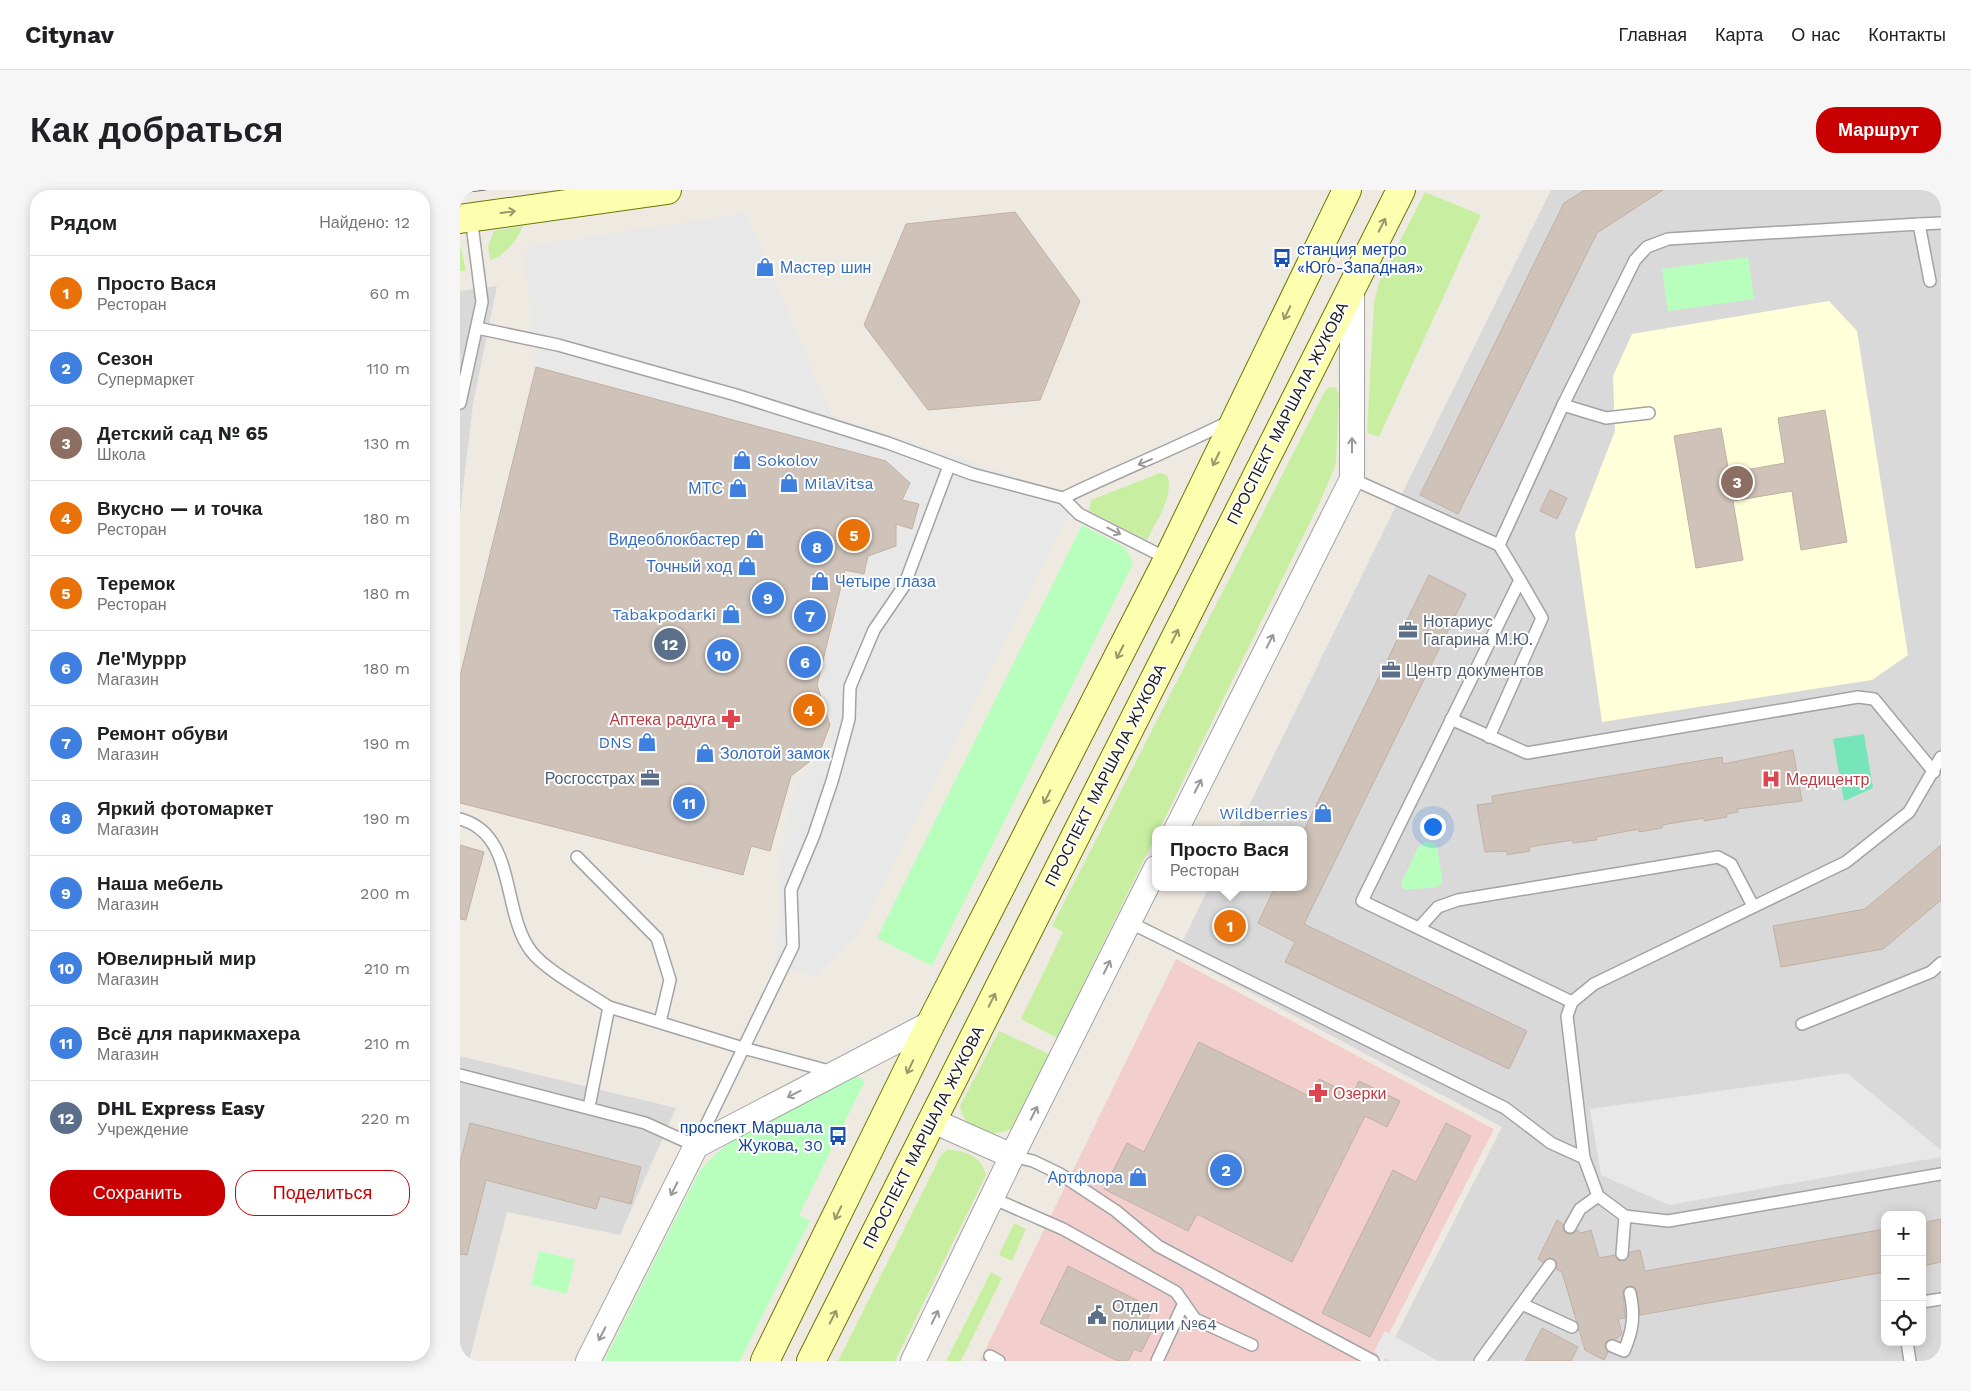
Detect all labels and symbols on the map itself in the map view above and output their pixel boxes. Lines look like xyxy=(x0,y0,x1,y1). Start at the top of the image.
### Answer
one-way arrow xyxy=(500,207,516,217)
one-way arrow xyxy=(1377,218,1387,233)
place label: станция метро «Юго-Западная» xyxy=(1297,240,1423,277)
bus stop icon: станция метро «Юго-Западная» xyxy=(1271,247,1293,269)
shop icon: Мастер шин xyxy=(754,256,776,278)
place label: Мастер шин xyxy=(780,258,871,277)
street label: ПРОСПЕКТ МАРШАЛА ЖУКОВА xyxy=(1223,298,1352,528)
one-way arrow xyxy=(1282,305,1291,320)
one-way arrow xyxy=(1347,437,1357,454)
shop icon: Sokolov xyxy=(731,449,753,471)
place label: Sokolov xyxy=(757,451,819,470)
one-way arrow xyxy=(1211,452,1221,467)
one-way arrow xyxy=(1137,458,1153,467)
pin: 3 xyxy=(1721,463,1753,501)
shop icon: MilaVitsa xyxy=(778,472,800,494)
place label: MilaVitsa xyxy=(804,474,874,493)
shop icon: МТС xyxy=(727,477,749,499)
place label: МТС xyxy=(688,479,723,498)
pin: 5 xyxy=(838,516,870,554)
one-way arrow xyxy=(1106,527,1121,536)
shop icon: Видеоблокбастер xyxy=(744,528,766,550)
pin: 8 xyxy=(801,528,833,566)
place label: Видеоблокбастер xyxy=(608,530,740,549)
shop icon: Точный ход xyxy=(736,555,758,577)
place label: Точный ход xyxy=(646,557,733,576)
shop icon: Четыре глаза xyxy=(809,570,831,592)
place label: Четыре глаза xyxy=(835,572,936,591)
pin: 9 xyxy=(752,579,784,617)
pin: 7 xyxy=(794,597,826,635)
shop icon: Tabakpodarki xyxy=(720,603,742,625)
place label: Tabakpodarki xyxy=(612,605,716,624)
place label: Нотариус Гагарина М.Ю. xyxy=(1423,612,1533,649)
office icon: Нотариус Гагарина М.Ю. xyxy=(1397,619,1419,641)
pin: 12 xyxy=(654,625,686,663)
one-way arrow xyxy=(1171,629,1180,644)
one-way arrow xyxy=(1266,634,1276,649)
pin: 10 xyxy=(707,636,739,674)
pin: 6 xyxy=(789,643,821,681)
one-way arrow xyxy=(1115,644,1124,659)
office icon: Центр документов xyxy=(1380,659,1402,681)
street label: ПРОСПЕКТ МАРШАЛА ЖУКОВА xyxy=(1041,660,1170,890)
place label: Центр документов xyxy=(1406,661,1544,680)
pin: 4 xyxy=(793,691,825,729)
pharmacy icon: Аптека радуга xyxy=(720,708,742,730)
place label: Аптека радуга xyxy=(609,710,716,729)
shop icon: DNS xyxy=(636,731,658,753)
place label: DNS xyxy=(598,733,632,752)
shop icon: Золотой замок xyxy=(694,742,716,764)
place label: Золотой замок xyxy=(720,744,831,763)
office icon: Росгосстрах xyxy=(639,767,661,789)
hospital icon: Медицентр xyxy=(1760,768,1782,790)
place label: Росгосстрах xyxy=(545,769,635,788)
place label: Медицентр xyxy=(1786,770,1869,789)
one-way arrow xyxy=(1194,779,1203,794)
pin: 11 xyxy=(673,784,705,822)
one-way arrow xyxy=(1042,789,1051,804)
shop icon: Wildberries xyxy=(1312,802,1334,824)
place label: Wildberries xyxy=(1219,804,1308,823)
your location xyxy=(1420,814,1446,840)
pin: 1 xyxy=(1214,907,1246,945)
one-way arrow xyxy=(1102,960,1112,975)
one-way arrow xyxy=(988,993,997,1008)
street label: ПРОСПЕКТ МАРШАЛА ЖУКОВА xyxy=(859,1022,988,1252)
one-way arrow xyxy=(904,1059,914,1074)
pharmacy icon: Озерки xyxy=(1307,1082,1329,1104)
place label: Озерки xyxy=(1333,1084,1386,1103)
one-way arrow xyxy=(787,1089,802,1099)
one-way arrow xyxy=(1029,1105,1039,1120)
place label: проспект Маршала Жукова, 30 xyxy=(680,1118,823,1155)
bus stop icon: проспект Маршала Жукова, 30 xyxy=(827,1125,849,1147)
pin: 2 xyxy=(1210,1151,1242,1189)
shop icon: Артфлора xyxy=(1127,1166,1149,1188)
place label: Артфлора xyxy=(1047,1168,1123,1187)
one-way arrow xyxy=(669,1181,678,1196)
one-way arrow xyxy=(833,1205,842,1220)
place label: Отдел полиции №64 xyxy=(1112,1297,1217,1334)
public building icon: Отдел полиции №64 xyxy=(1086,1304,1108,1326)
one-way arrow xyxy=(828,1310,838,1325)
one-way arrow xyxy=(930,1310,940,1325)
one-way arrow xyxy=(596,1327,606,1342)

